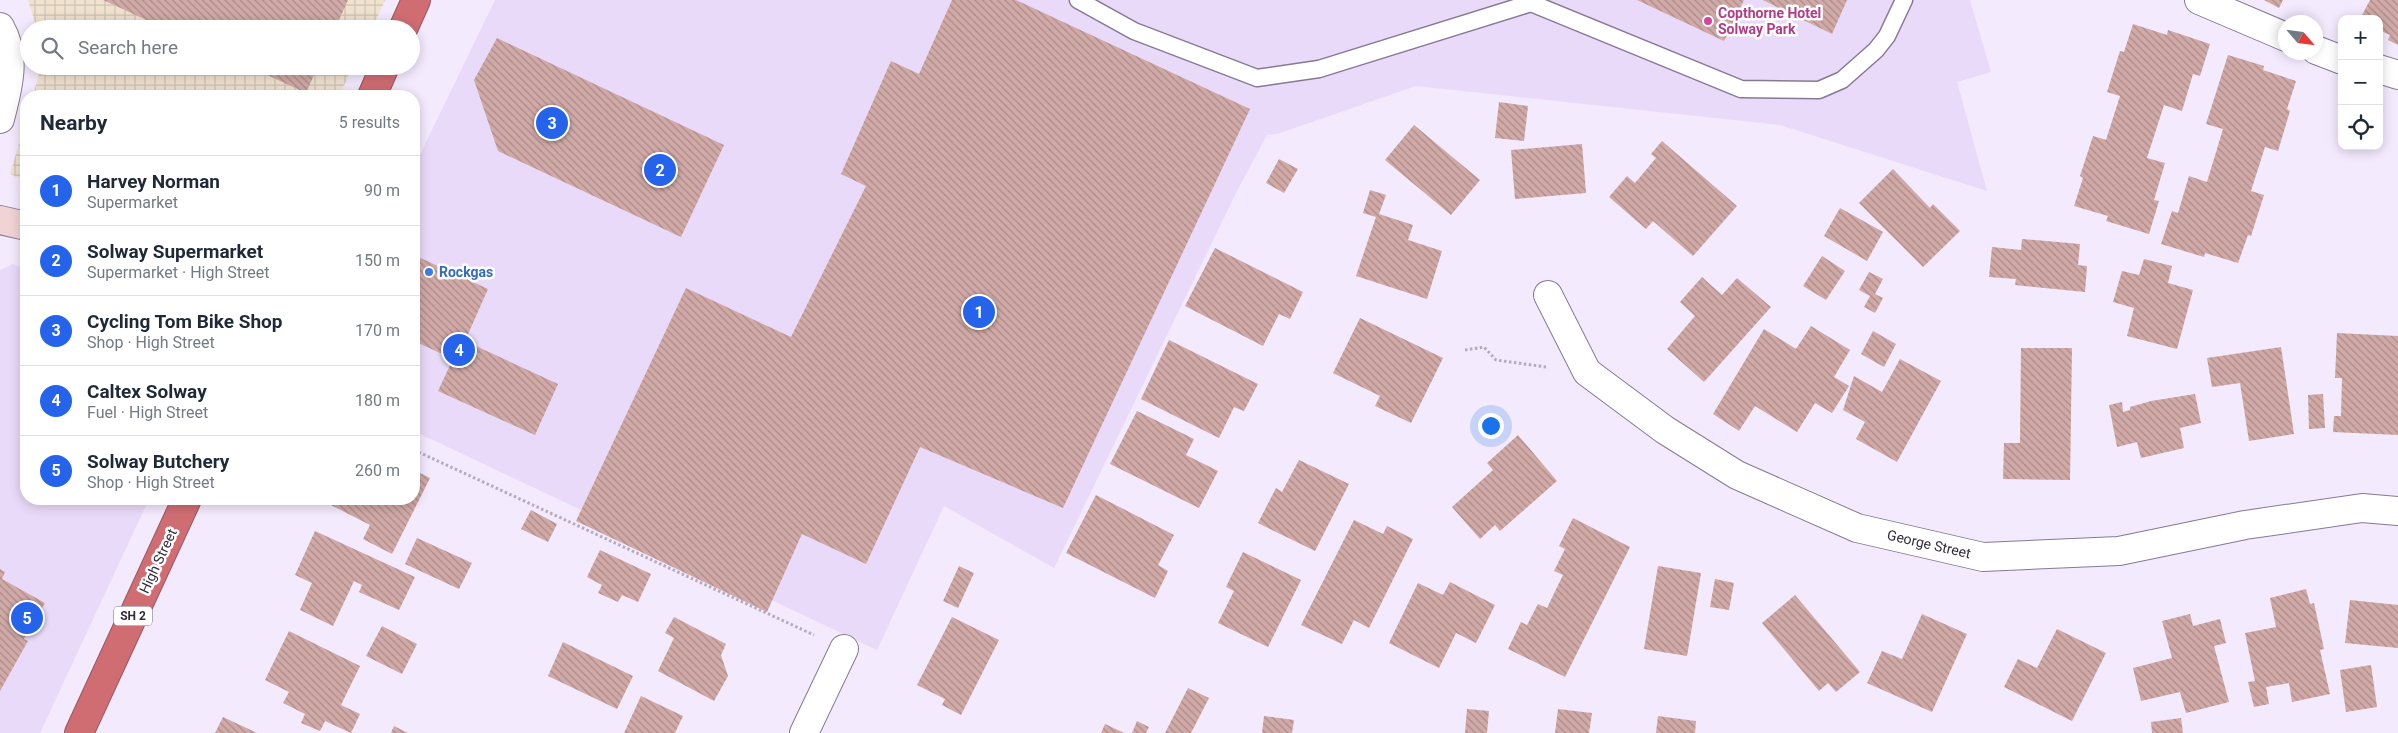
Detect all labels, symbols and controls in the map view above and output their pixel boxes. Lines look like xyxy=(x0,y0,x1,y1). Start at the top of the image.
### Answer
place label: Copthorne Hotel Solway Park xyxy=(1718,5,1821,37)
marker: Copthorne Hotel Solway Park xyxy=(1702,15,1714,27)
north arrow xyxy=(2278,15,2323,60)
map controls xyxy=(2338,15,2383,150)
button: + xyxy=(2338,15,2383,60)
search box xyxy=(20,20,420,75)
icon: search xyxy=(38,34,66,62)
text: Search here xyxy=(78,36,178,59)
button: − xyxy=(2338,60,2383,105)
pin: 3 xyxy=(536,104,568,142)
button: locate xyxy=(2338,105,2383,150)
text: Nearby xyxy=(40,111,107,135)
text: 5 results xyxy=(339,113,400,132)
pin: 2 xyxy=(644,151,676,189)
text: Harvey Norman xyxy=(87,170,220,193)
text: 1 xyxy=(51,181,61,200)
text: 90 m xyxy=(364,181,400,200)
text: Supermarket xyxy=(87,193,178,212)
text: Solway Supermarket xyxy=(87,240,263,263)
text: 2 xyxy=(51,251,61,270)
text: 150 m xyxy=(355,251,400,270)
text: Supermarket · High Street xyxy=(87,263,269,282)
place label: Rockgas xyxy=(439,264,493,280)
marker: Rockgas xyxy=(423,266,435,278)
pin: 1 xyxy=(963,293,995,331)
text: Cycling Tom Bike Shop xyxy=(87,310,283,333)
text: 3 xyxy=(51,321,61,340)
text: 170 m xyxy=(355,321,400,340)
pin: 4 xyxy=(443,331,475,369)
text: Shop · High Street xyxy=(87,333,215,352)
text: Caltex Solway xyxy=(87,380,207,403)
text: 4 xyxy=(51,391,61,410)
text: 180 m xyxy=(355,391,400,410)
text: Fuel · High Street xyxy=(87,403,208,422)
your location xyxy=(1478,413,1504,439)
text: Solway Butchery xyxy=(87,450,229,473)
text: 5 xyxy=(51,461,61,480)
text: 260 m xyxy=(355,461,400,480)
text: Shop · High Street xyxy=(87,473,215,492)
street label: High Street xyxy=(136,526,180,596)
street label: George Street xyxy=(1886,527,1973,561)
pin: 5 xyxy=(11,599,43,637)
road number: SH 2 xyxy=(114,606,152,626)

